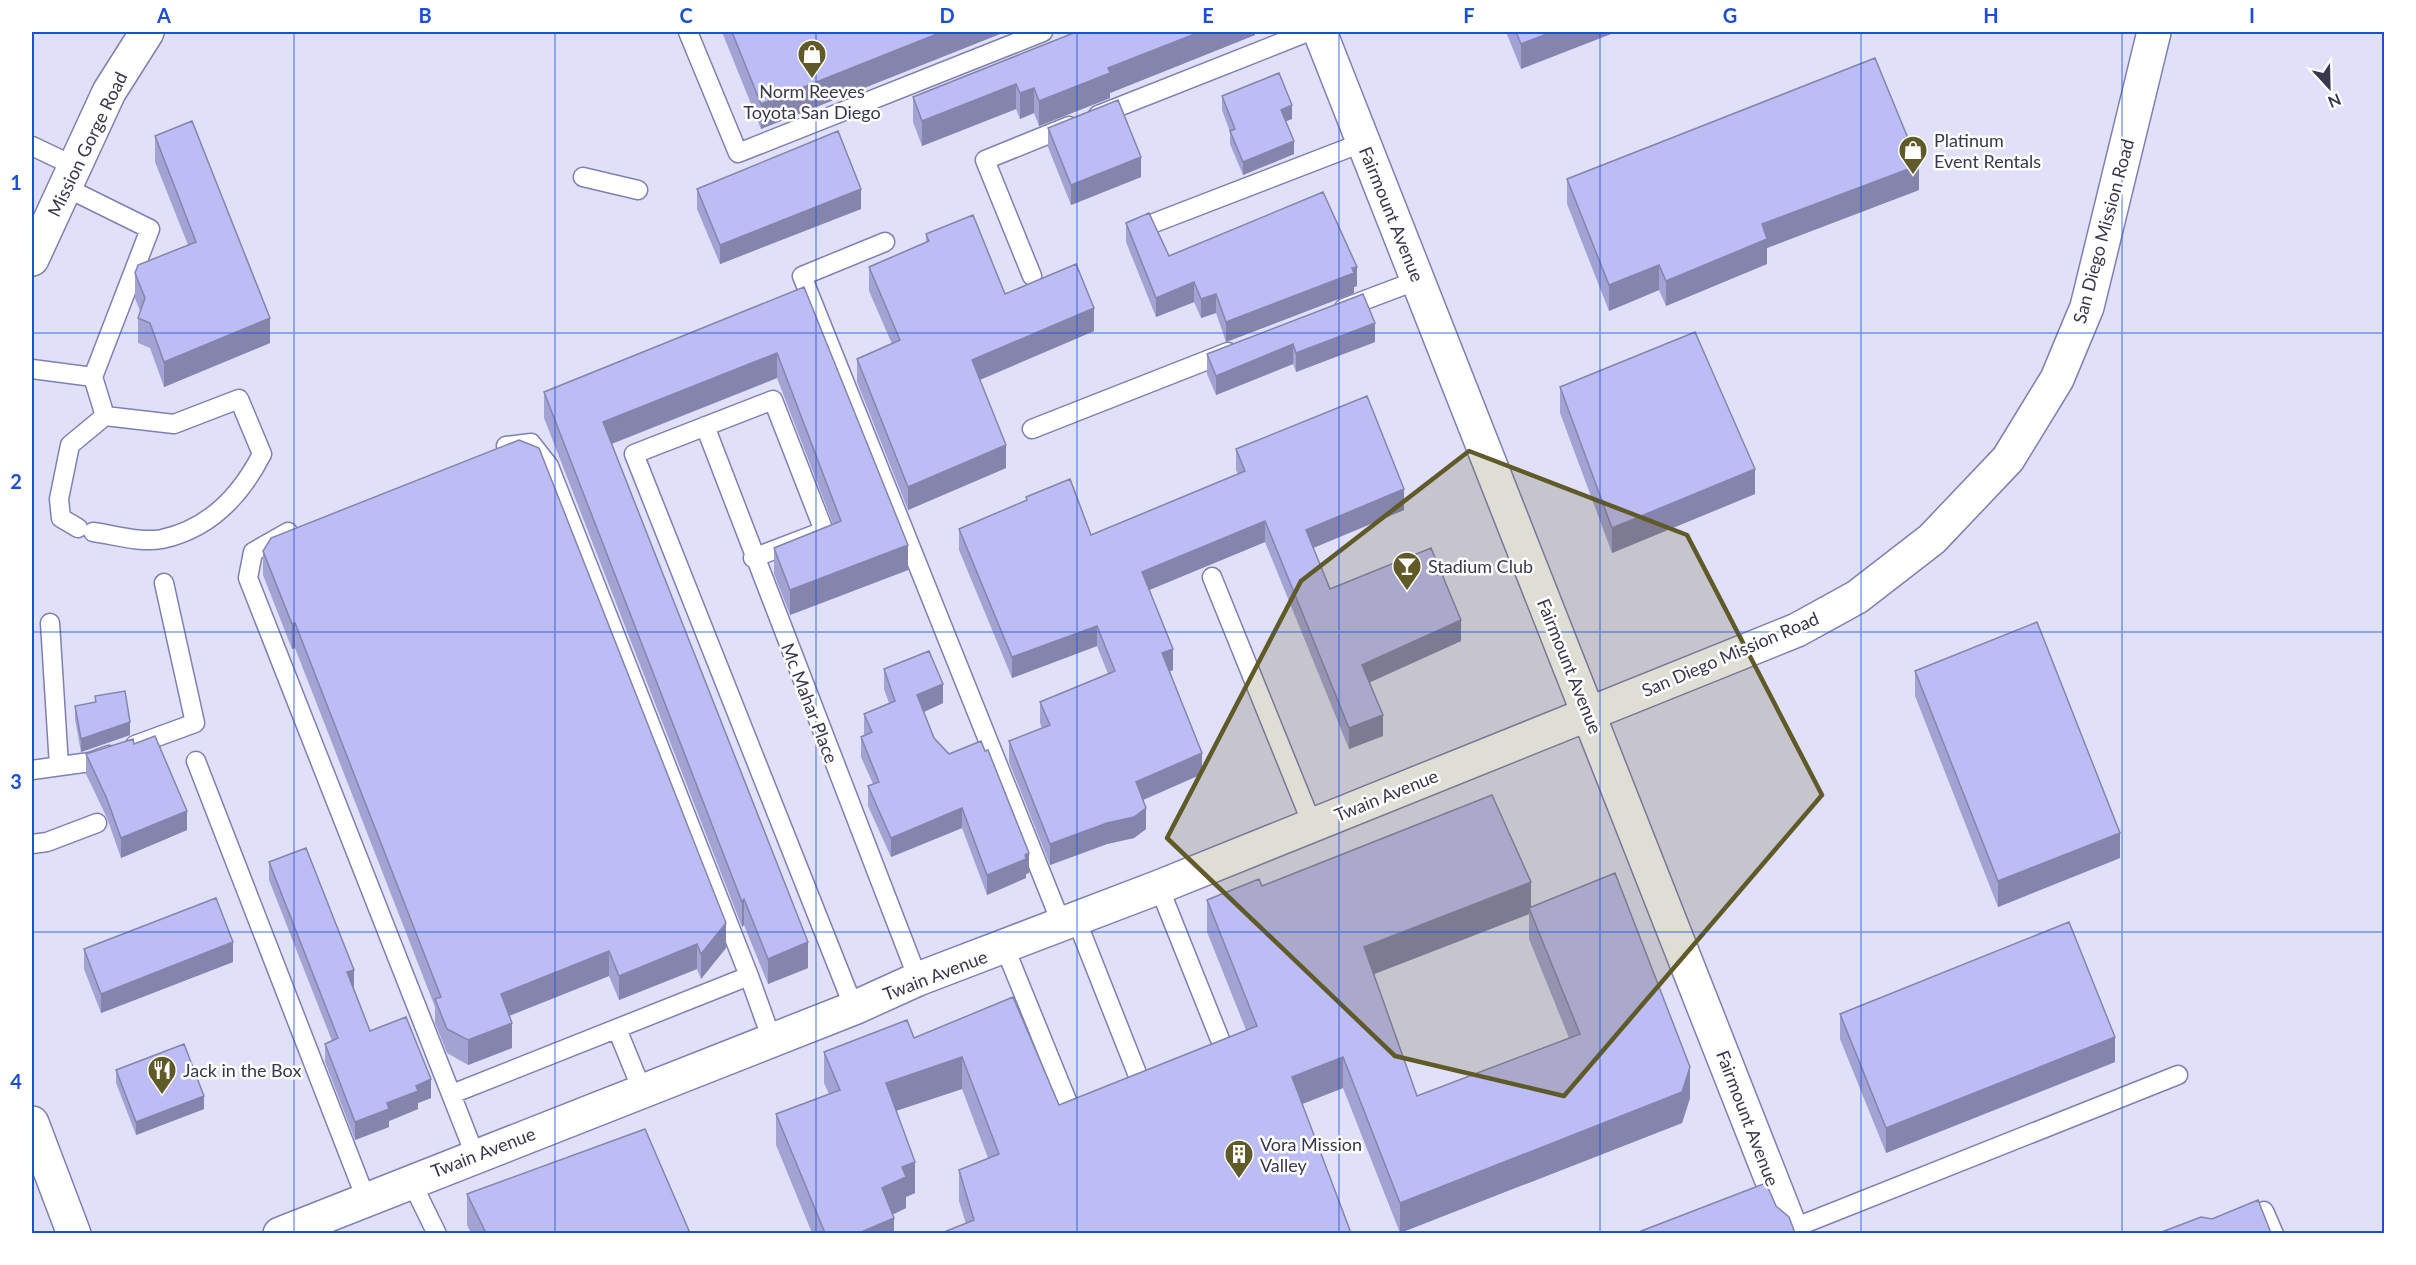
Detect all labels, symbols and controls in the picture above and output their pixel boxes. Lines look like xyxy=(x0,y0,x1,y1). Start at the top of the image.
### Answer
text: A xyxy=(156,3,171,27)
text: B xyxy=(418,3,432,27)
text: C xyxy=(679,3,693,27)
text: D xyxy=(939,3,955,27)
text: E xyxy=(1202,3,1214,27)
text: F xyxy=(1463,3,1475,27)
text: G xyxy=(1723,3,1737,27)
text: H xyxy=(1983,3,1999,27)
text: I xyxy=(2249,3,2255,27)
shop icon: Norm Reeves Toyota San Diego xyxy=(796,38,828,80)
north arrow xyxy=(2299,57,2359,117)
street label: Mission Gorge Road xyxy=(42,68,132,220)
place label: Norm Reeves Toyota San Diego xyxy=(743,80,881,123)
text: N xyxy=(2326,90,2344,112)
place label: Platinum Event Rentals xyxy=(1934,129,2041,172)
shop icon: Platinum Event Rentals xyxy=(1897,134,1929,176)
street label: San Diego Mission Road xyxy=(2068,136,2138,326)
street label: Fairmount Avenue xyxy=(1355,143,1429,285)
text: 1 xyxy=(10,170,22,194)
text: 2 xyxy=(10,469,22,493)
bar icon: Stadium Club xyxy=(1391,550,1423,592)
place label: Stadium Club xyxy=(1428,555,1533,577)
street label: Fairmount Avenue xyxy=(1533,595,1607,737)
street label: San Diego Mission Road xyxy=(1638,607,1822,701)
street label: Mc Mahar Place xyxy=(777,640,843,766)
street label: Twain Avenue xyxy=(1331,764,1441,826)
text: 3 xyxy=(10,769,22,793)
street label: Twain Avenue xyxy=(880,945,990,1005)
street label: Fairmount Avenue xyxy=(1712,1047,1784,1189)
restaurant icon: Jack in the Box xyxy=(146,1054,178,1096)
place label: Jack in the Box xyxy=(183,1059,301,1081)
text: 4 xyxy=(10,1069,22,1093)
street label: Twain Avenue xyxy=(428,1122,538,1182)
place label: Vora Mission Valley xyxy=(1260,1133,1362,1176)
building icon: Vora Mission Valley xyxy=(1223,1138,1255,1180)

